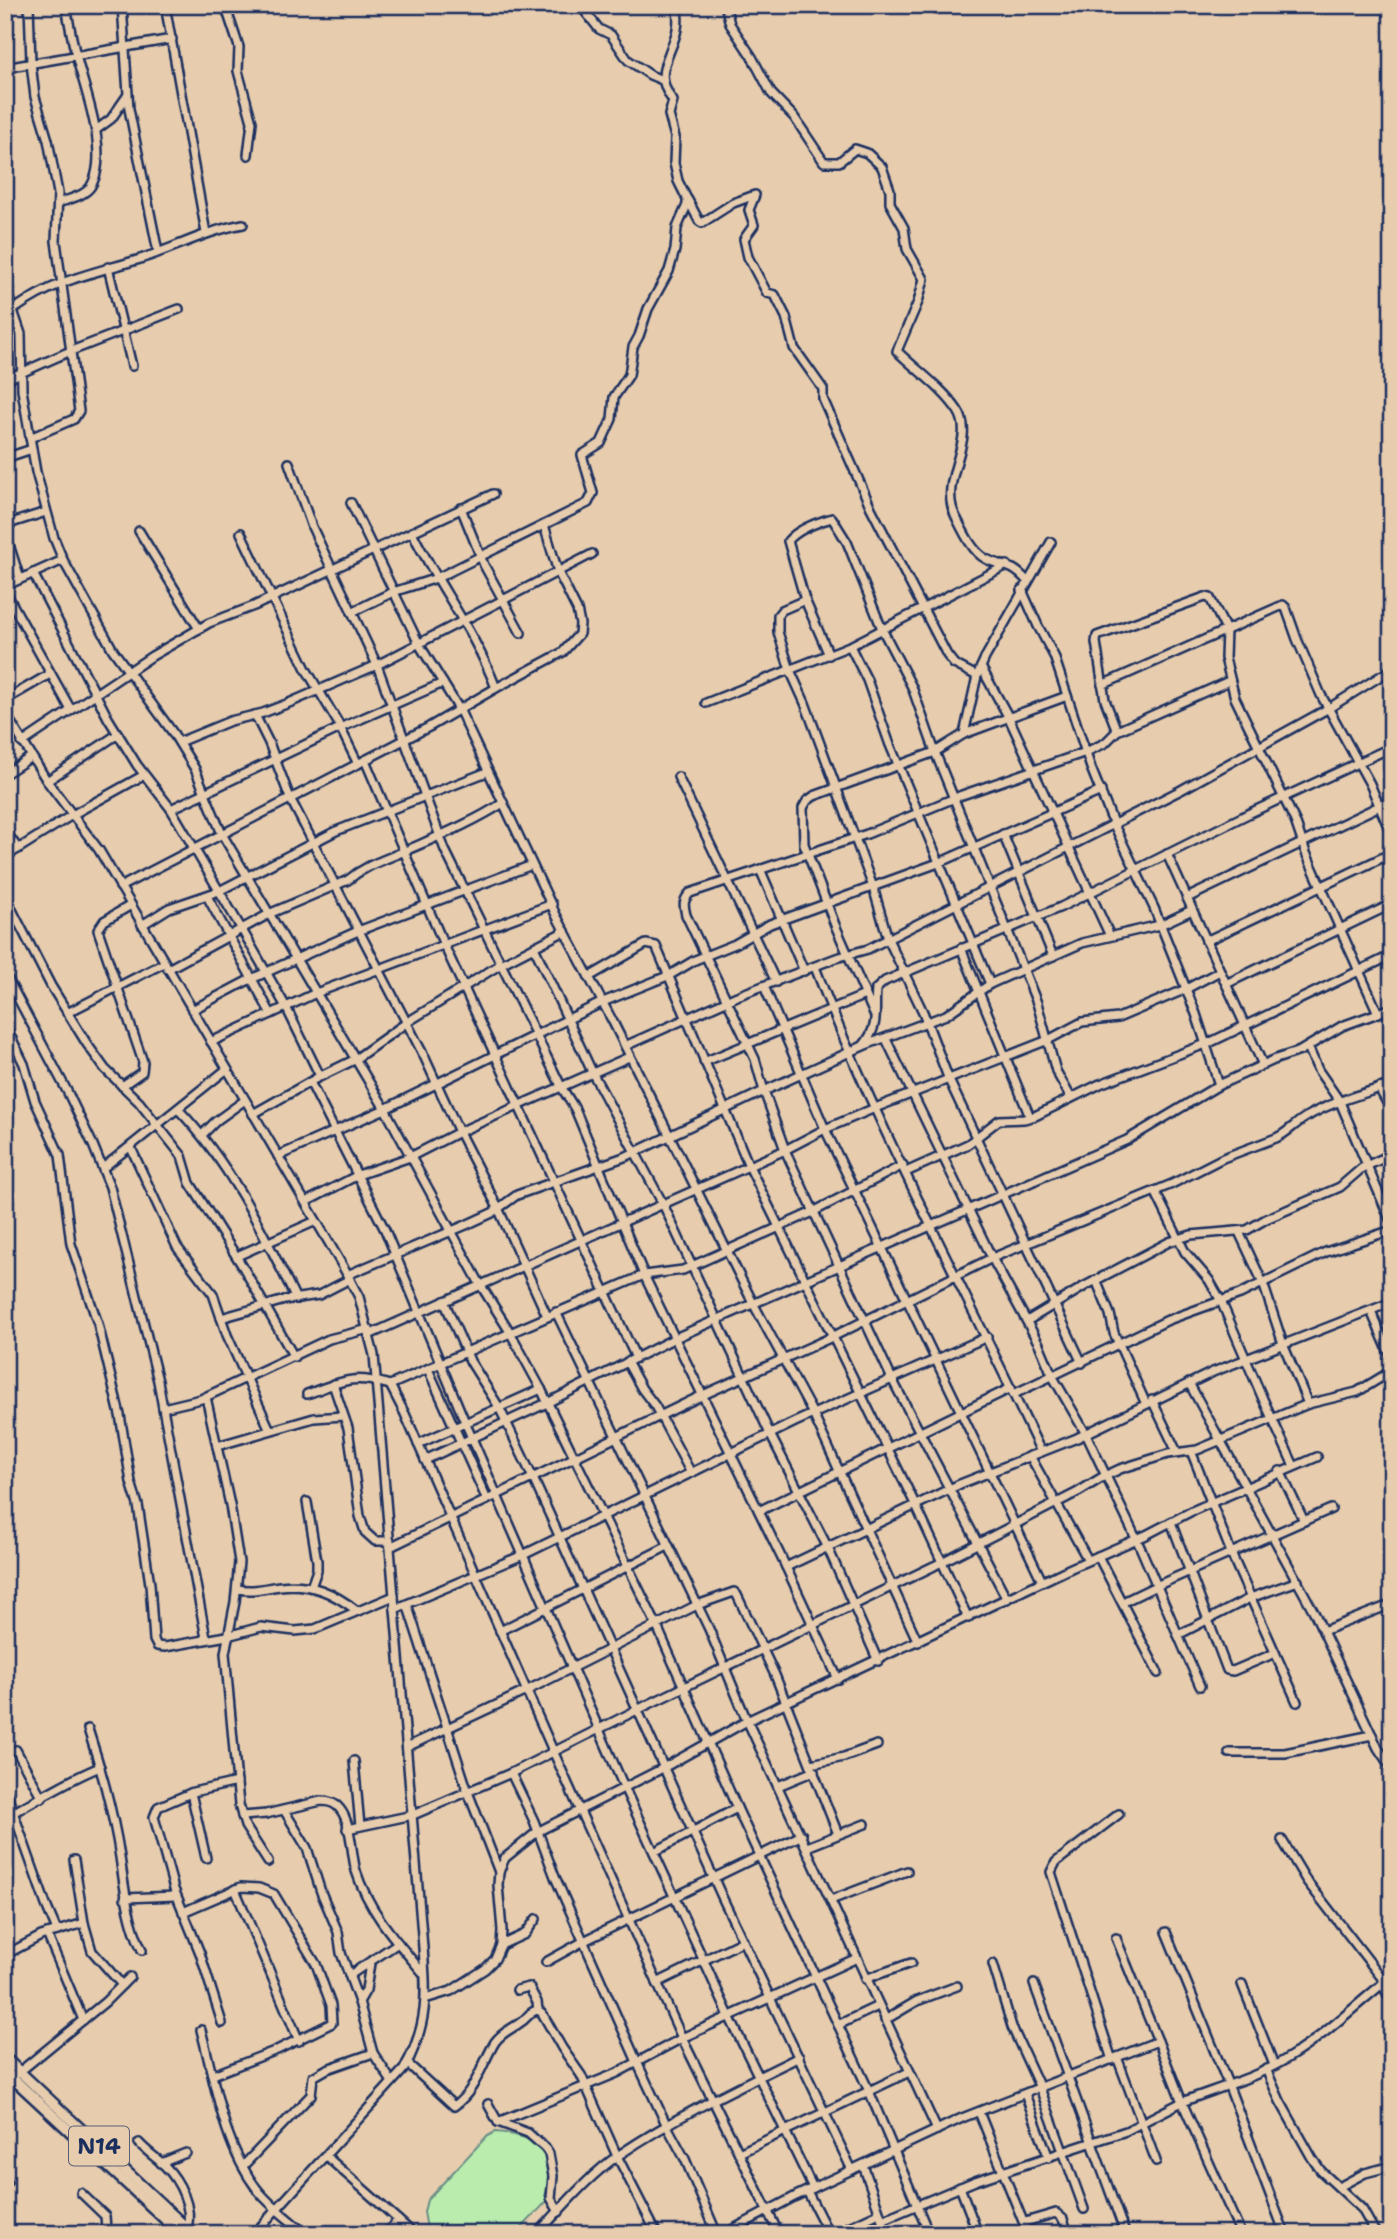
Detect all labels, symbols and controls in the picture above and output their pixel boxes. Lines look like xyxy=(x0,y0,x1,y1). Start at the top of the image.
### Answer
road number: N14 xyxy=(69,2126,129,2166)

